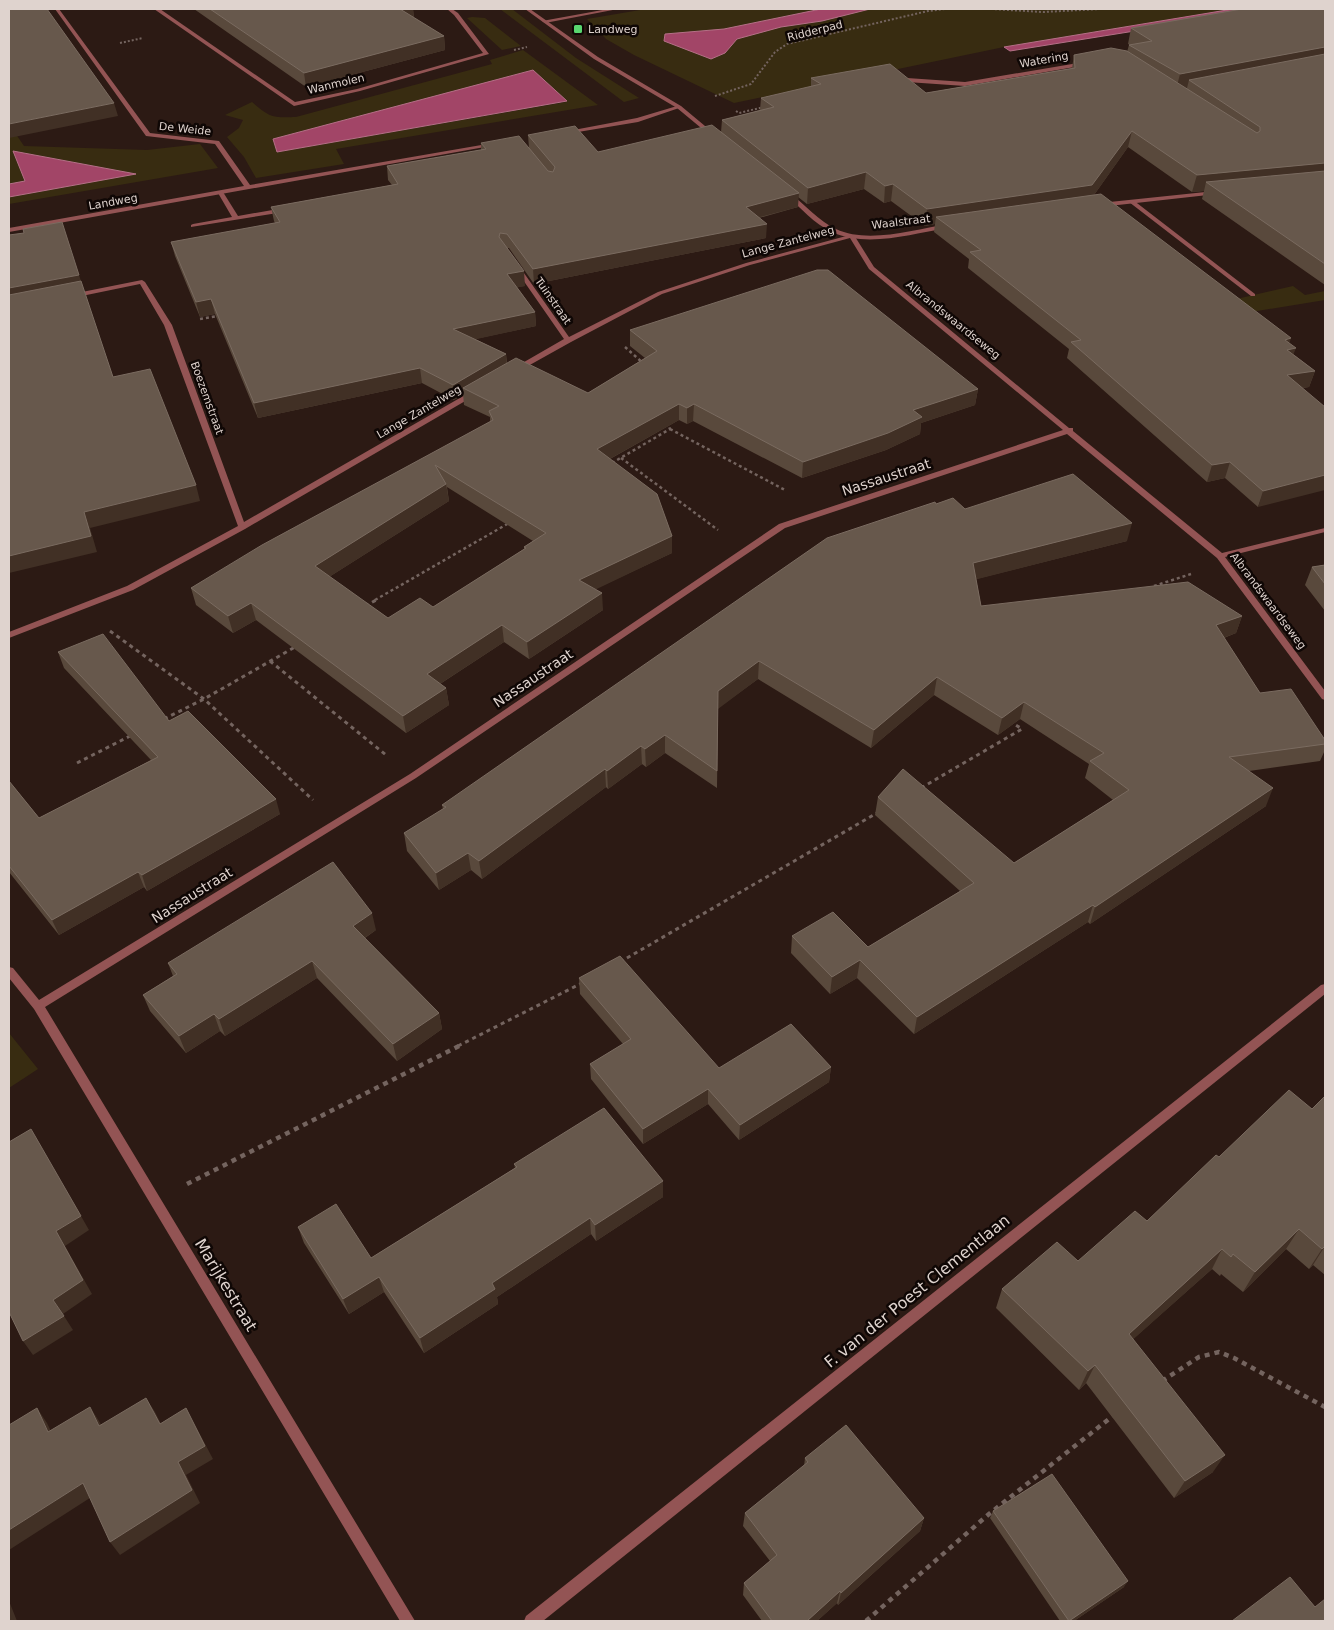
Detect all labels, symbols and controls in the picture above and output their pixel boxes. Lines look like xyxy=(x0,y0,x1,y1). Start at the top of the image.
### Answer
street label: Ridderpad xyxy=(786,18,844,44)
marker: Landweg xyxy=(572,23,584,35)
place label: Landweg xyxy=(588,23,638,36)
street label: Watering xyxy=(1018,49,1070,71)
street label: Wanmolen xyxy=(306,71,366,97)
street label: De Weide xyxy=(158,120,212,138)
street label: Landweg xyxy=(87,191,139,213)
street label: Waalstraat xyxy=(871,212,932,232)
street label: Lange Zantelweg xyxy=(740,223,836,261)
street label: Tuinstraat xyxy=(531,274,574,328)
street label: Albrandswaardseweg xyxy=(903,278,1003,362)
street label: Boezemstraat xyxy=(188,360,226,437)
street label: Lange Zantelweg xyxy=(375,383,463,441)
street label: Nassaustraat xyxy=(840,455,933,499)
street label: Albrandswaardseweg xyxy=(1227,550,1309,652)
street label: Nassaustraat xyxy=(490,645,576,710)
street label: Nassaustraat xyxy=(149,863,236,926)
street label: F. van der Poest Clementlaan xyxy=(821,1210,1013,1372)
street label: Marijkestraat xyxy=(191,1235,261,1335)

